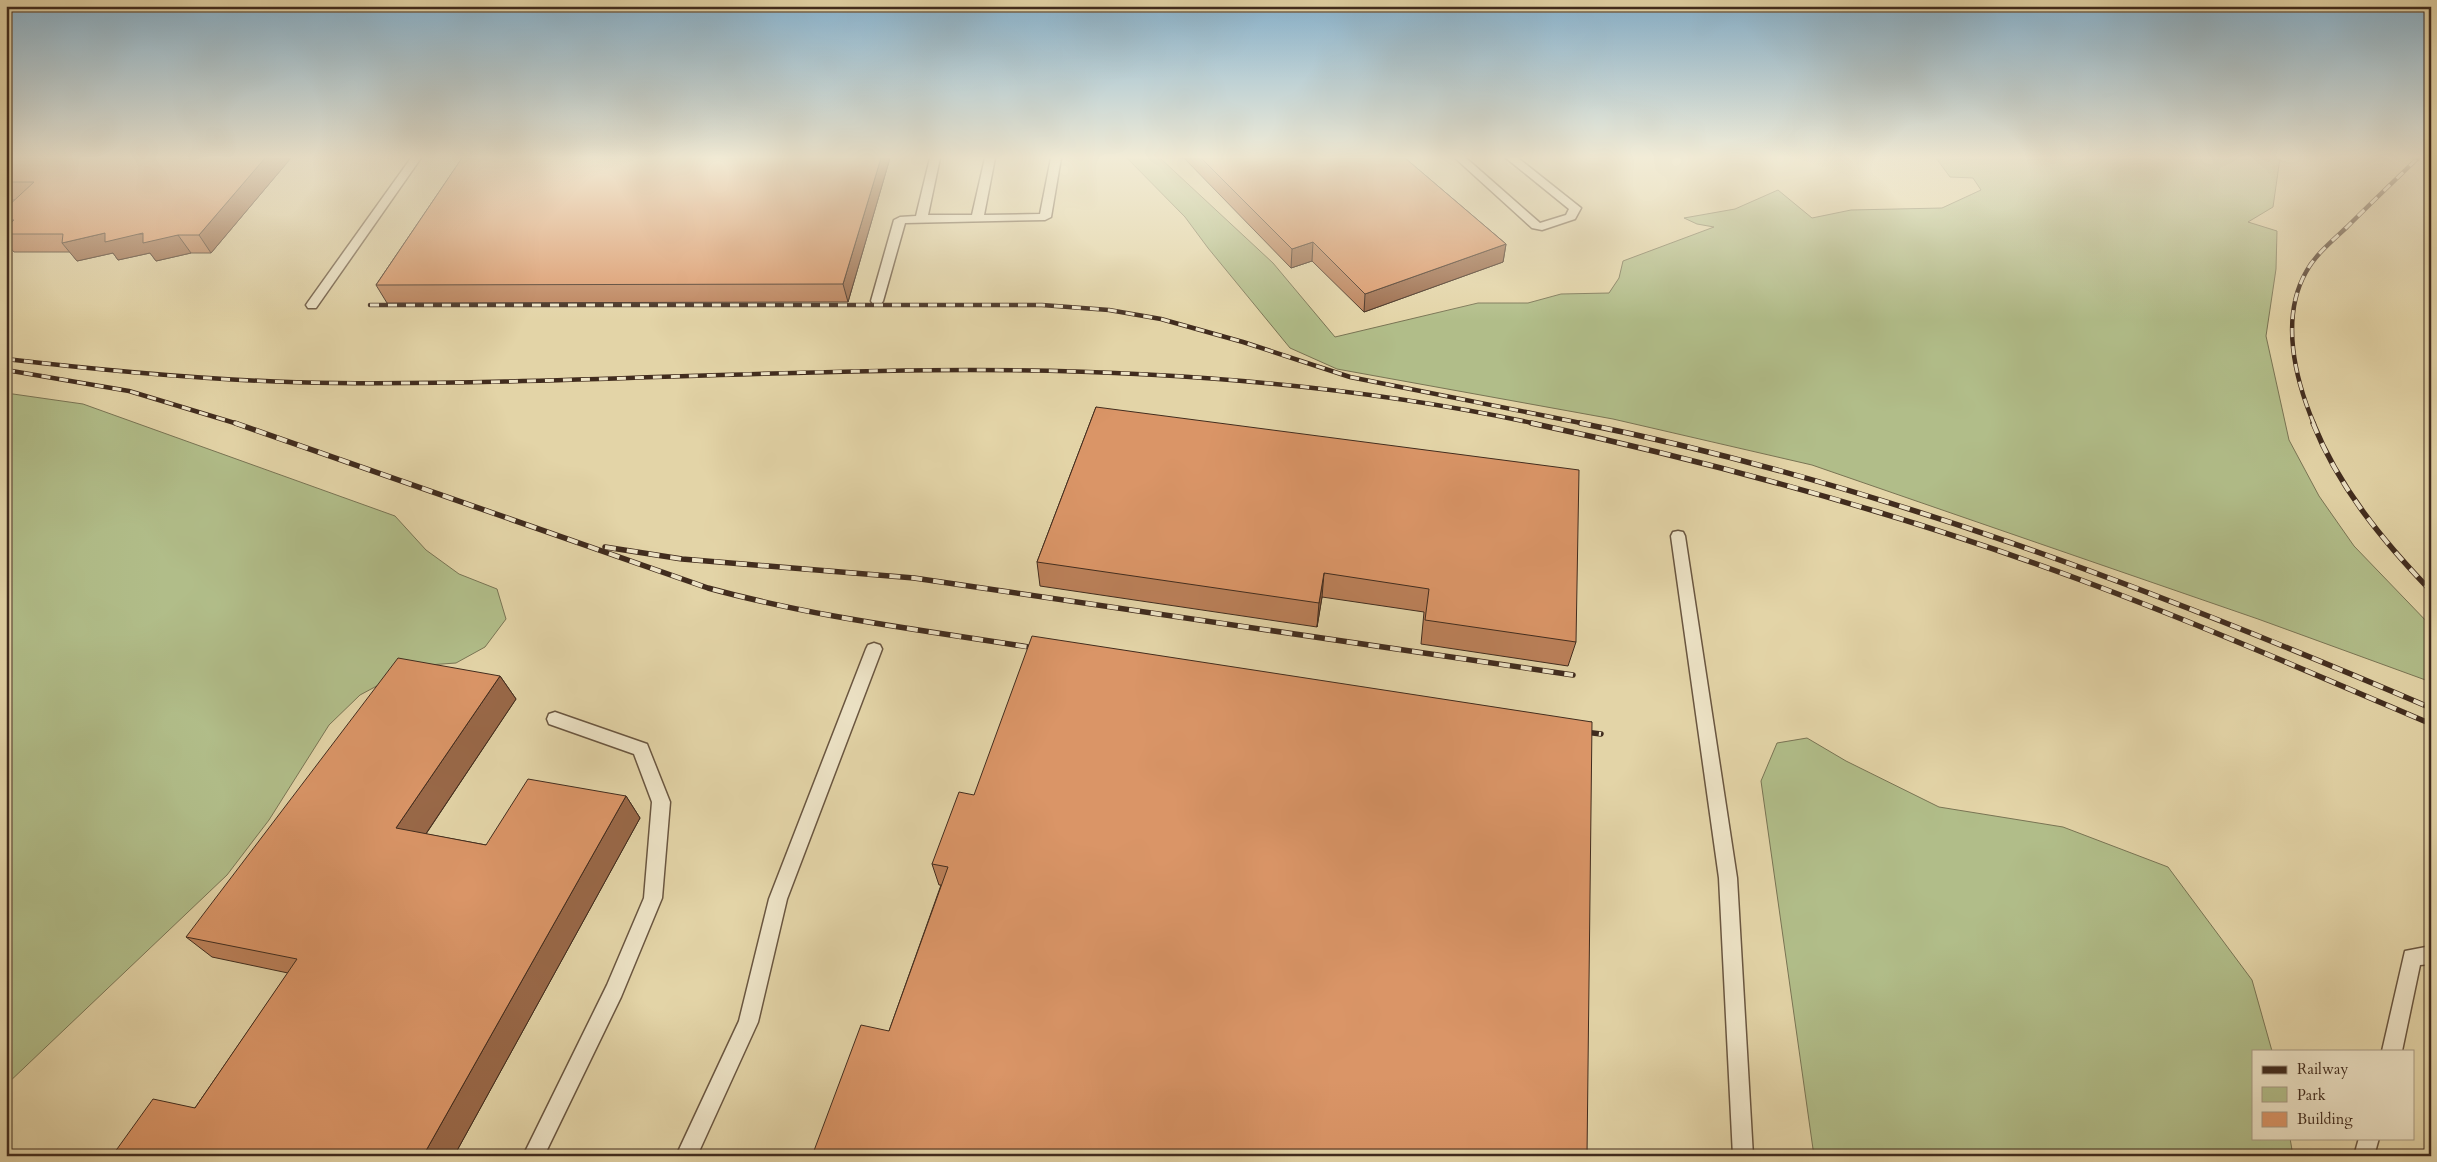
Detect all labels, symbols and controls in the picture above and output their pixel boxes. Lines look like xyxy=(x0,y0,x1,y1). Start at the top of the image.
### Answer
legend xyxy=(2252,1050,2414,1140)
text: Railway xyxy=(2297,1059,2348,1079)
text: Park xyxy=(2297,1085,2326,1105)
text: Building xyxy=(2297,1109,2353,1129)

